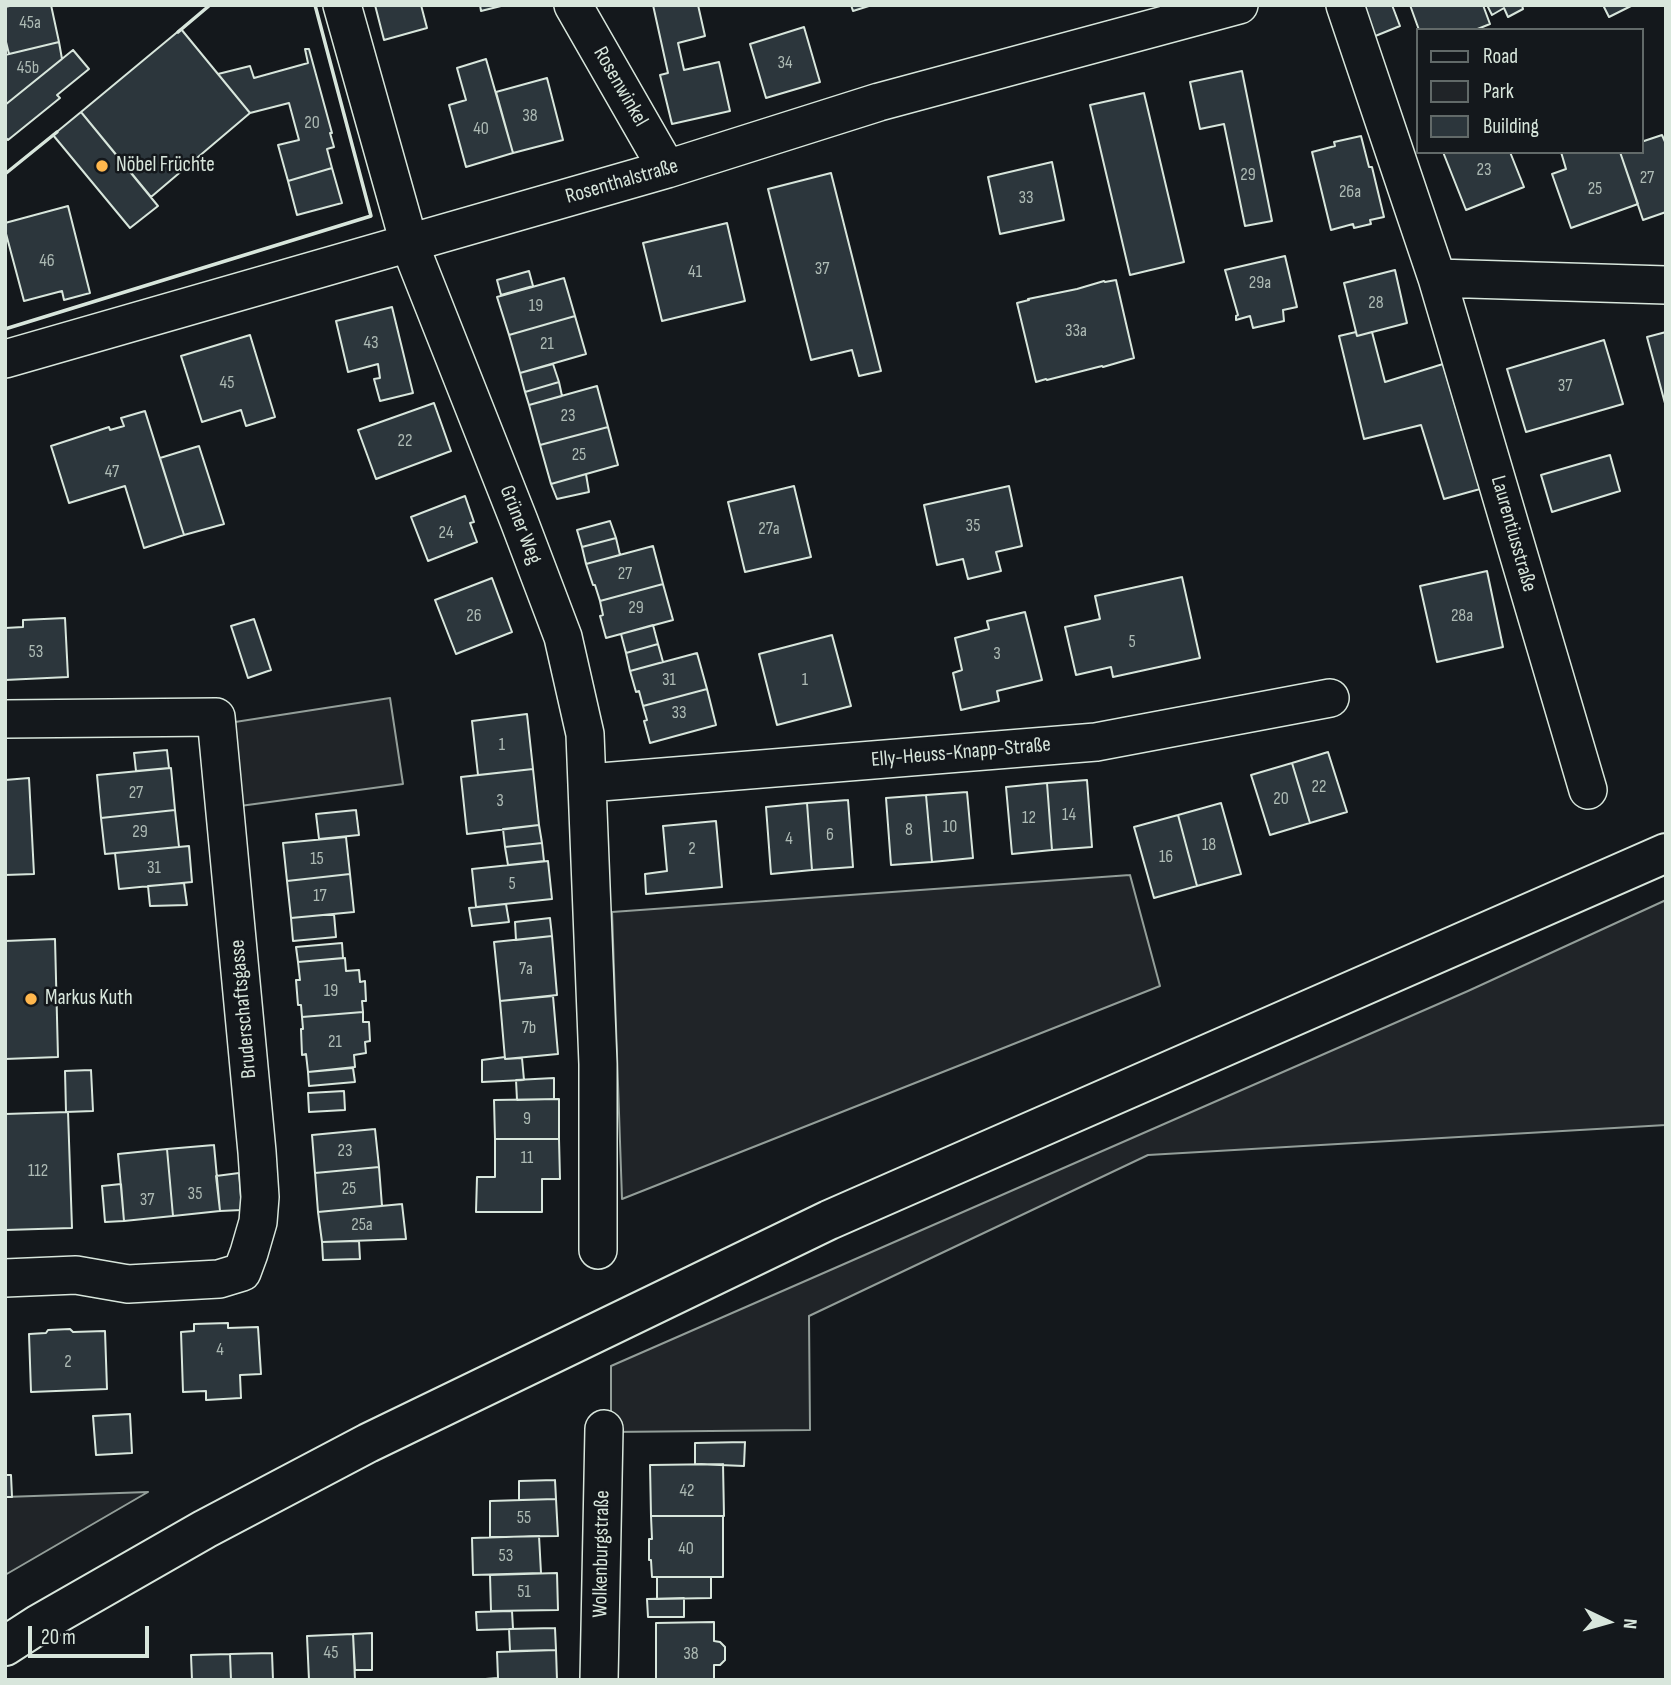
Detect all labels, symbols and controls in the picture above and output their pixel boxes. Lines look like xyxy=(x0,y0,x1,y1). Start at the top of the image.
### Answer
house number: 45a xyxy=(19,12,41,34)
legend xyxy=(1416,28,1643,154)
street label: Rosenwinkel xyxy=(587,43,653,131)
text: Road xyxy=(1483,44,1518,69)
house number: 34 xyxy=(777,52,793,74)
house number: 45b xyxy=(17,57,39,79)
text: Park xyxy=(1483,79,1514,104)
house number: 38 xyxy=(522,105,538,127)
house number: 20 xyxy=(304,112,320,134)
text: Building xyxy=(1483,114,1539,139)
house number: 40 xyxy=(473,118,489,140)
place label: Nöbel Früchte xyxy=(116,153,215,179)
street label: Rosenthalstraße xyxy=(563,154,681,210)
marker: Nöbel Früchte xyxy=(94,158,110,174)
house number: 23 xyxy=(1477,159,1491,181)
house number: 29 xyxy=(1240,164,1256,186)
house number: 27 xyxy=(1640,167,1654,189)
house number: 25 xyxy=(1588,178,1602,200)
house number: 26a xyxy=(1339,181,1361,203)
house number: 33 xyxy=(1018,187,1034,209)
house number: 46 xyxy=(39,250,55,272)
house number: 37 xyxy=(815,258,829,280)
house number: 41 xyxy=(688,261,702,283)
house number: 29a xyxy=(1249,272,1271,294)
house number: 28 xyxy=(1368,292,1384,314)
house number: 19 xyxy=(529,295,543,317)
house number: 33a xyxy=(1065,320,1087,342)
house number: 43 xyxy=(363,332,379,354)
house number: 21 xyxy=(540,333,554,355)
house number: 45 xyxy=(220,372,234,394)
house number: 37 xyxy=(1558,375,1572,397)
house number: 23 xyxy=(561,405,575,427)
house number: 22 xyxy=(398,430,412,452)
house number: 25 xyxy=(572,444,586,466)
house number: 47 xyxy=(105,461,119,483)
street label: Laurentiusstraße xyxy=(1484,473,1542,595)
street label: Grüner Weg xyxy=(493,482,547,568)
house number: 35 xyxy=(966,515,980,537)
house number: 27a xyxy=(758,518,780,540)
house number: 24 xyxy=(439,522,453,544)
house number: 27 xyxy=(618,563,632,585)
house number: 29 xyxy=(628,597,644,619)
house number: 26 xyxy=(466,605,482,627)
house number: 28a xyxy=(1451,605,1473,627)
house number: 5 xyxy=(1128,631,1136,653)
house number: 53 xyxy=(29,641,43,663)
house number: 3 xyxy=(993,643,1001,665)
house number: 31 xyxy=(662,669,676,691)
house number: 1 xyxy=(802,669,808,691)
house number: 33 xyxy=(671,702,687,724)
street label: Elly-Heuss-Knapp-Straße xyxy=(870,733,1052,773)
house number: 1 xyxy=(499,734,505,756)
house number: 22 xyxy=(1312,776,1326,798)
house number: 27 xyxy=(129,782,143,804)
house number: 20 xyxy=(1273,788,1289,810)
house number: 3 xyxy=(496,790,504,812)
house number: 14 xyxy=(1062,804,1076,826)
house number: 12 xyxy=(1022,807,1036,829)
house number: 10 xyxy=(943,816,957,838)
house number: 8 xyxy=(905,819,913,841)
house number: 29 xyxy=(132,821,148,843)
house number: 6 xyxy=(826,824,834,846)
house number: 4 xyxy=(785,828,793,850)
house number: 18 xyxy=(1202,834,1216,856)
house number: 2 xyxy=(688,838,696,860)
house number: 16 xyxy=(1159,846,1173,868)
house number: 15 xyxy=(310,848,324,870)
house number: 31 xyxy=(147,857,161,879)
house number: 5 xyxy=(508,873,516,895)
house number: 17 xyxy=(313,885,327,907)
street label: Bruderschaftsgasse xyxy=(225,939,263,1079)
house number: 7a xyxy=(519,958,533,980)
house number: 19 xyxy=(324,980,338,1002)
place label: Markus Kuth xyxy=(45,986,133,1012)
marker: Markus Kuth xyxy=(23,991,39,1007)
house number: 7b xyxy=(522,1017,536,1039)
house number: 21 xyxy=(328,1031,342,1053)
house number: 9 xyxy=(523,1108,531,1130)
house number: 23 xyxy=(338,1140,352,1162)
house number: 11 xyxy=(521,1147,533,1169)
house number: 112 xyxy=(28,1160,48,1182)
house number: 25 xyxy=(342,1178,356,1200)
house number: 35 xyxy=(188,1183,202,1205)
house number: 37 xyxy=(140,1189,154,1211)
house number: 25a xyxy=(351,1214,373,1236)
house number: 4 xyxy=(216,1339,224,1361)
house number: 2 xyxy=(64,1351,72,1373)
house number: 42 xyxy=(679,1480,695,1502)
street label: Wolkenburgstraße xyxy=(588,1490,616,1618)
house number: 55 xyxy=(517,1507,531,1529)
house number: 40 xyxy=(678,1538,694,1560)
house number: 53 xyxy=(499,1545,513,1567)
house number: 51 xyxy=(517,1581,531,1603)
north arrow xyxy=(1573,1587,1643,1657)
scale bar xyxy=(32,1612,152,1656)
text: N xyxy=(1618,1618,1641,1630)
text: 20 m xyxy=(41,1625,76,1650)
house number: 45 xyxy=(324,1642,338,1664)
house number: 38 xyxy=(683,1643,699,1665)

